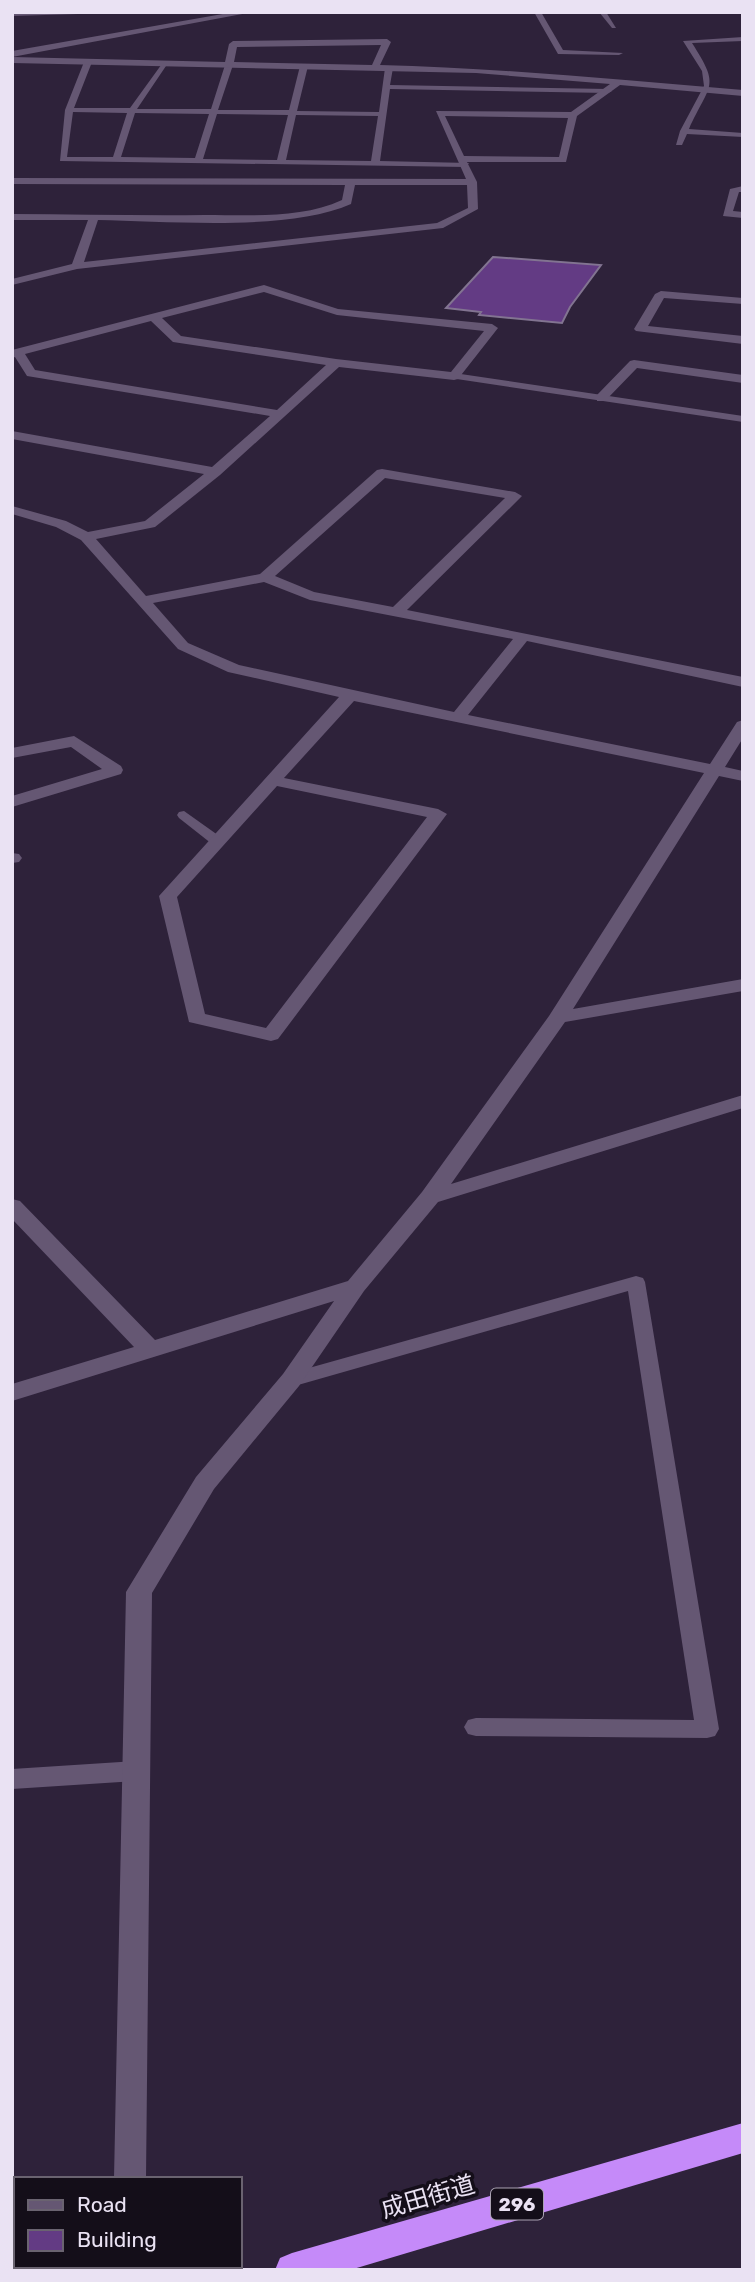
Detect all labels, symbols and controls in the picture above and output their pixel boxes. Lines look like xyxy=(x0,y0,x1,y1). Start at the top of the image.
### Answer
street label: 成田街道 xyxy=(378,2170,478,2224)
legend xyxy=(14,2177,242,2268)
road number: 296 xyxy=(491,2188,543,2220)
text: Road xyxy=(77,2192,127,2217)
text: Building xyxy=(77,2227,157,2252)

